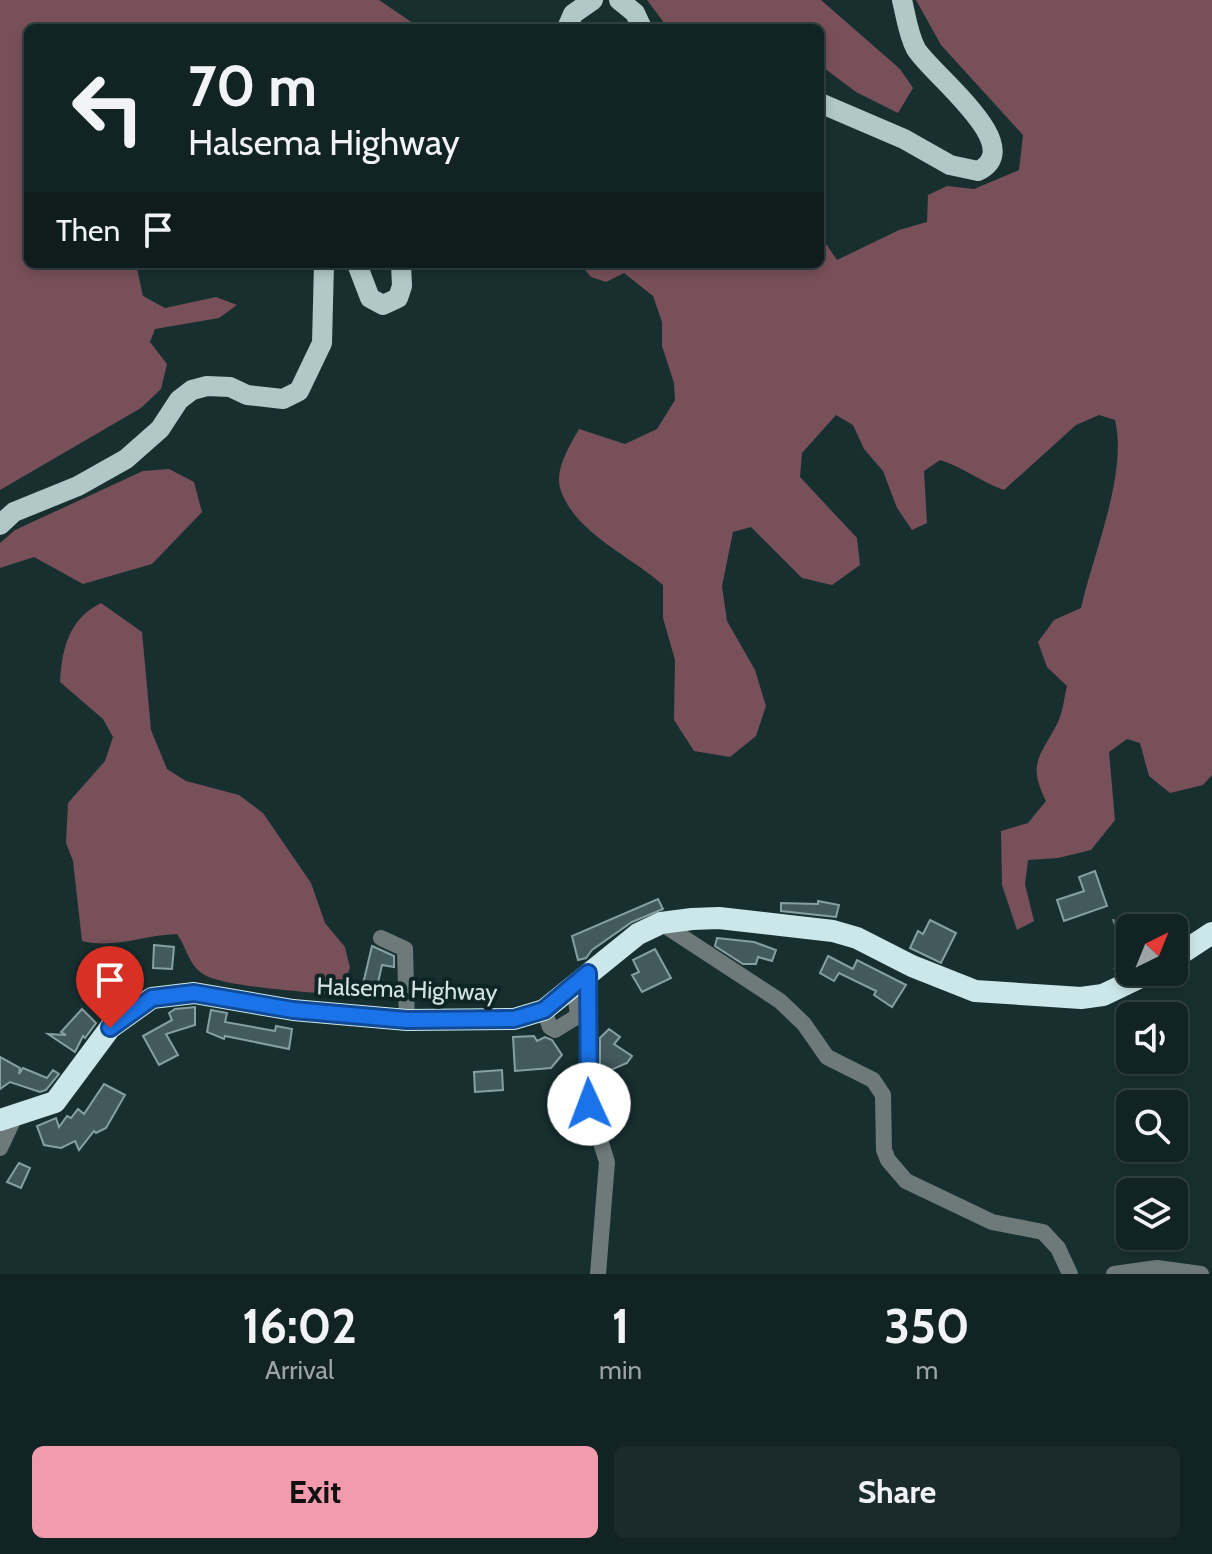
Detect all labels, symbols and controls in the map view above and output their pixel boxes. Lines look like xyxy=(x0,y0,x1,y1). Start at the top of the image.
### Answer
text: 70 m xyxy=(188,52,317,120)
icon: left xyxy=(56,56,160,160)
text: Halsema Highway xyxy=(188,120,460,164)
icon: arrive xyxy=(136,208,180,252)
text: Then xyxy=(56,212,120,249)
north arrow xyxy=(1116,914,1188,986)
map controls xyxy=(1116,914,1188,1250)
pin xyxy=(76,946,144,1028)
icon: arrive xyxy=(88,958,132,1002)
street label: Halsema Highway xyxy=(316,971,498,1007)
button: sound xyxy=(1116,1002,1188,1074)
position arrow xyxy=(547,1062,631,1146)
button: search xyxy=(1116,1090,1188,1162)
button: layers xyxy=(1116,1178,1188,1250)
text: 16:02 xyxy=(242,1297,357,1355)
text: 1 xyxy=(612,1297,629,1355)
text: 350 xyxy=(884,1297,970,1355)
text: Arrival xyxy=(265,1354,334,1386)
text: min xyxy=(599,1354,642,1386)
text: m xyxy=(916,1354,938,1386)
button: Exit xyxy=(32,1446,598,1538)
button: Share xyxy=(614,1446,1180,1538)

